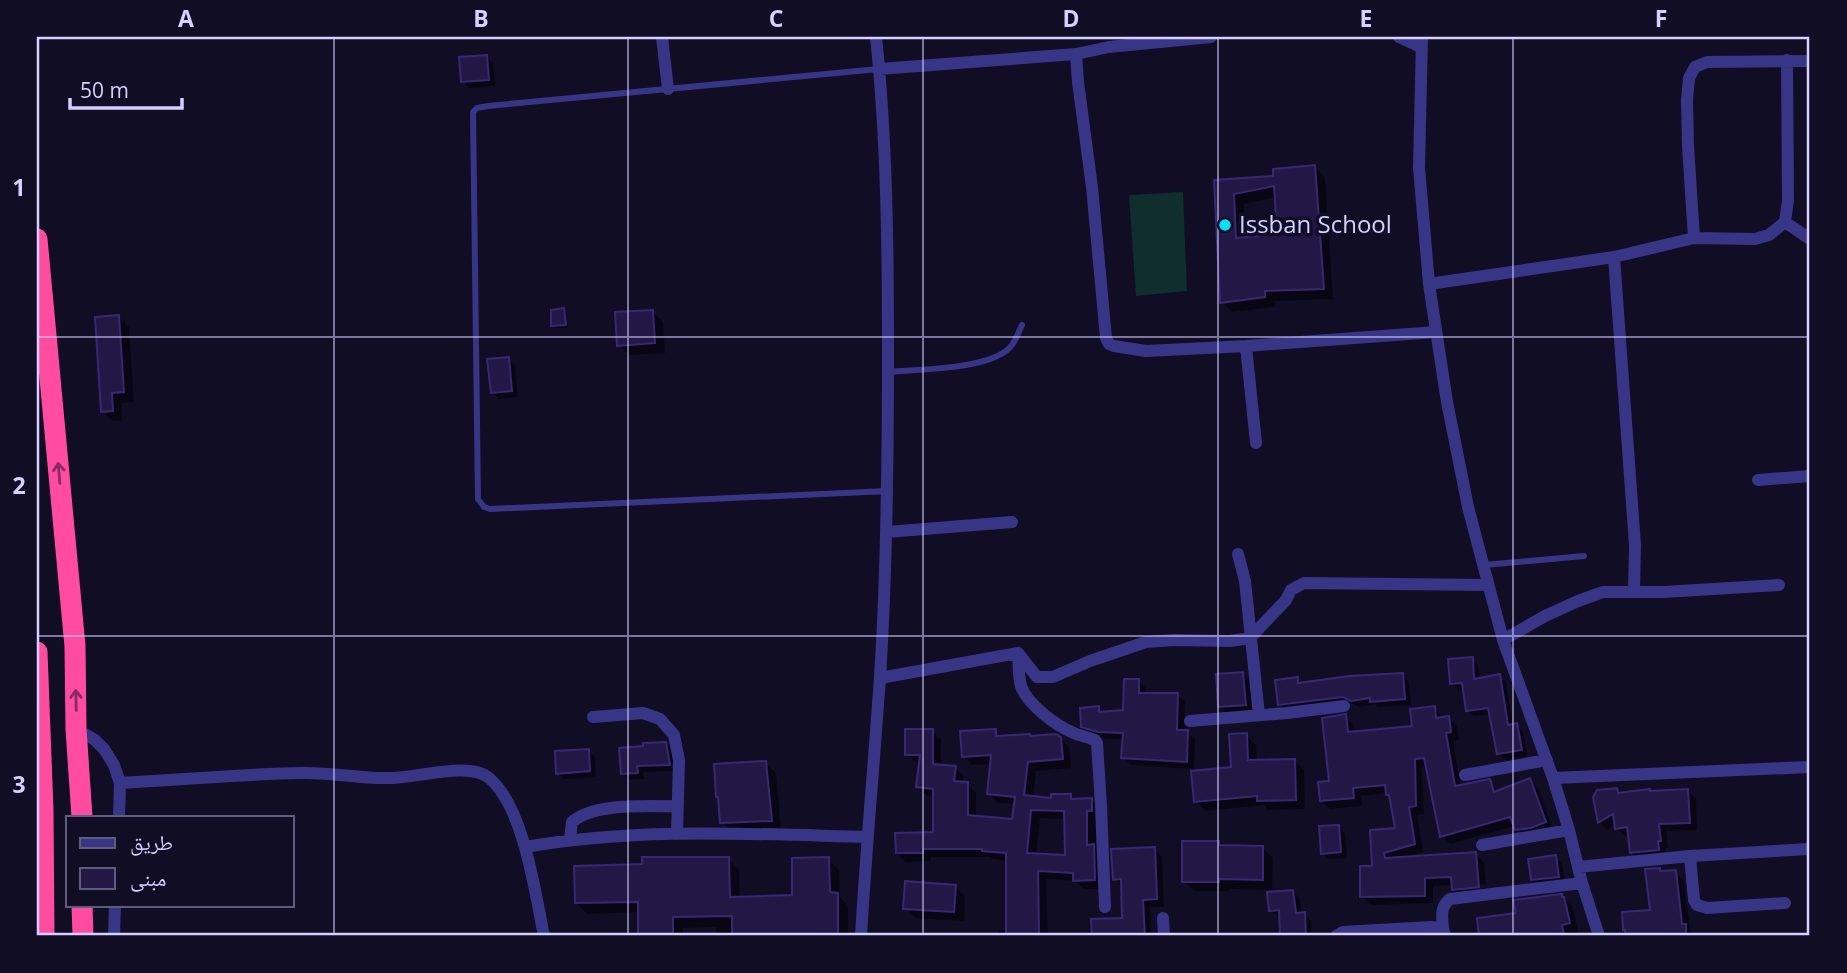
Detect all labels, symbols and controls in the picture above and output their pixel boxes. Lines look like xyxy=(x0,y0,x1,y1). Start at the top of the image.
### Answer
text: A xyxy=(178,2,194,34)
text: B xyxy=(473,2,489,34)
text: C xyxy=(769,2,783,34)
text: D xyxy=(1062,2,1080,34)
text: E xyxy=(1360,2,1372,34)
text: F xyxy=(1655,2,1667,34)
scale bar xyxy=(70,66,182,110)
text: 50 m xyxy=(80,76,129,104)
text: 1 xyxy=(12,171,26,203)
place label: Issban School xyxy=(1239,207,1392,240)
marker: Issban School xyxy=(1217,217,1233,233)
one-way arrow xyxy=(52,463,65,485)
text: 2 xyxy=(12,469,26,501)
one-way arrow xyxy=(69,689,82,712)
text: 3 xyxy=(12,768,26,800)
legend xyxy=(66,816,294,906)
text: طريق xyxy=(130,828,173,856)
text: مبنى xyxy=(130,864,166,892)

